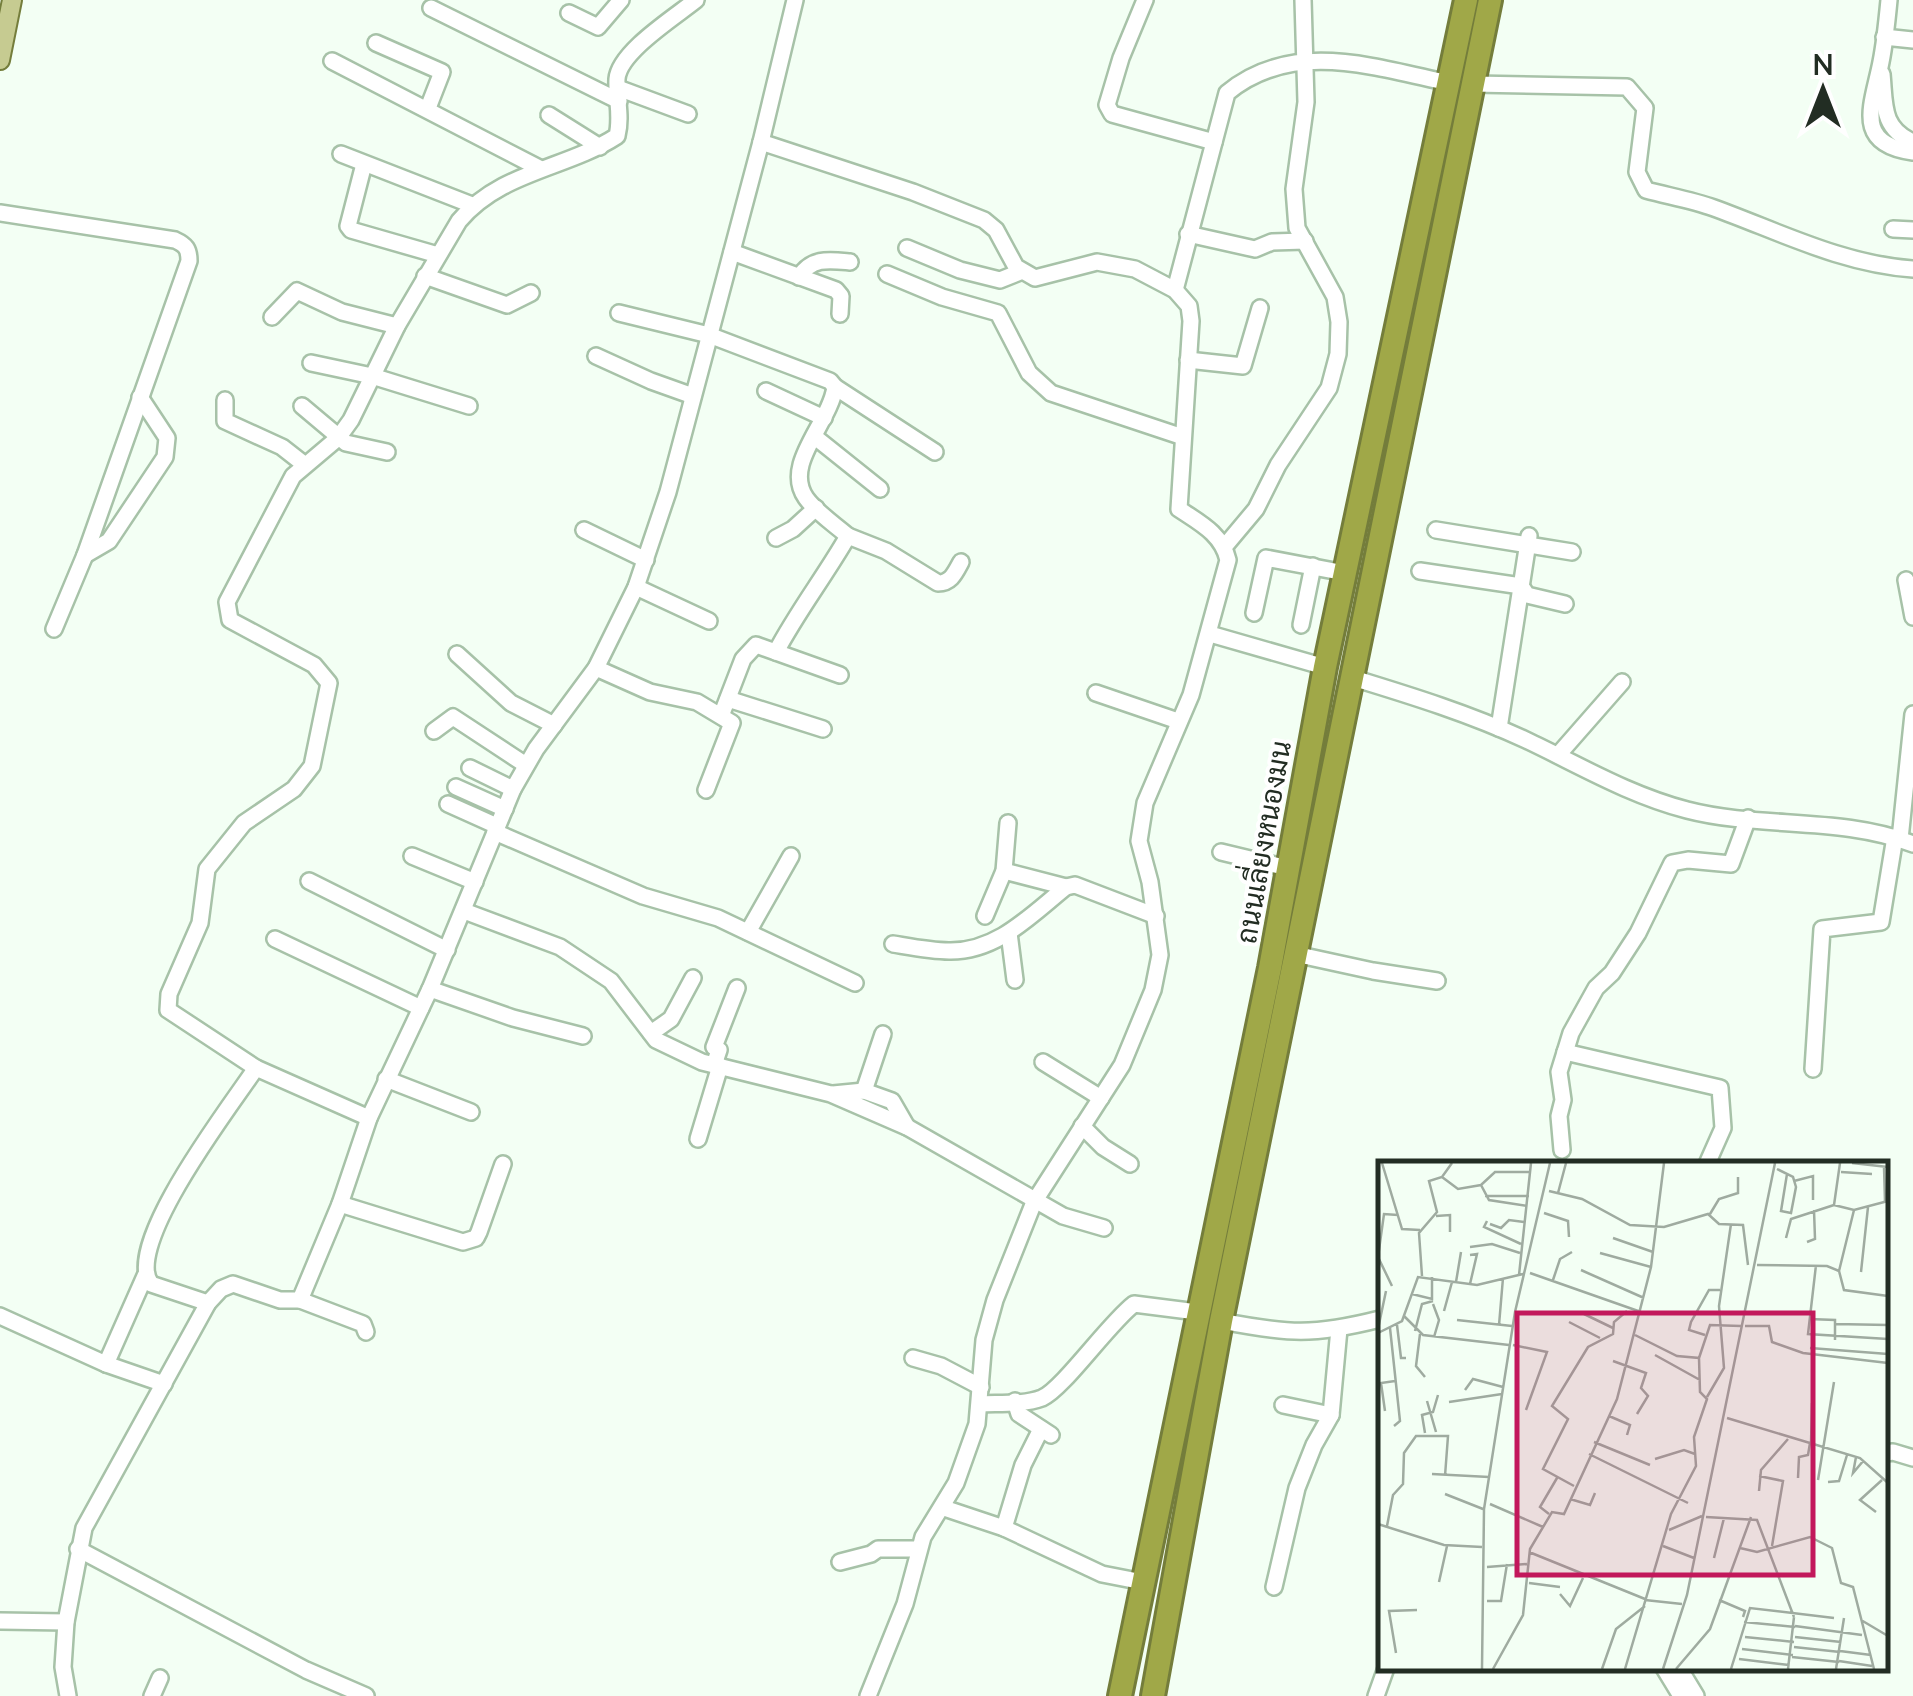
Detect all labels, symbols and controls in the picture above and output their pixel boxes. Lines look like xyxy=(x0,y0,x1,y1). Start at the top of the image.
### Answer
north arrow xyxy=(1773,40,1873,140)
text: N xyxy=(1812,47,1834,82)
street label: ถนนเลี่ยงหนองมน xyxy=(1222,737,1298,946)
inset map xyxy=(1378,1161,1888,1671)

